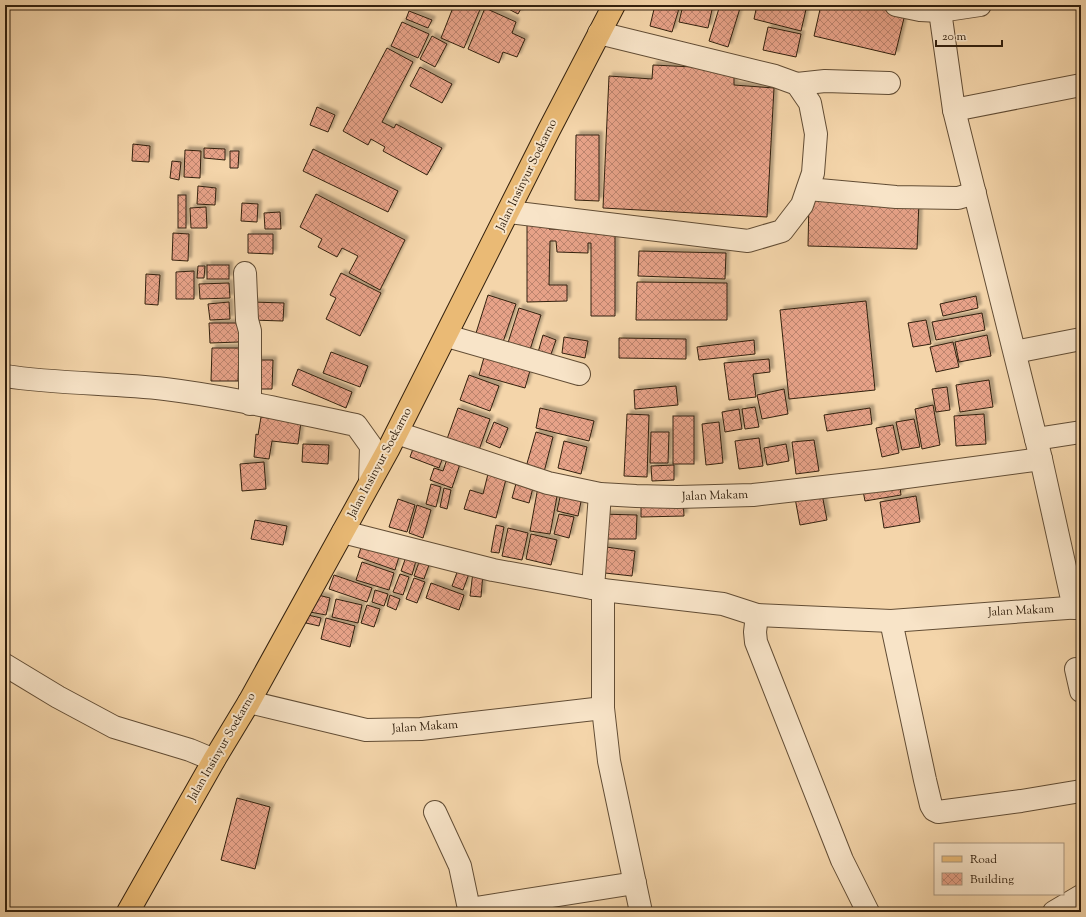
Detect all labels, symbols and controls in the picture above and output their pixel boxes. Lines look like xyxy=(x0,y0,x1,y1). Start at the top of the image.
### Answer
scale bar xyxy=(936,22,1002,48)
text: 20 m xyxy=(942,28,967,46)
street label: Jalan Insinyur Soekarno xyxy=(492,116,562,235)
street label: Jalan Insinyur Soekarno xyxy=(343,404,417,522)
street label: Jalan Makam xyxy=(681,486,748,506)
street label: Jalan Makam xyxy=(987,600,1055,622)
street label: Jalan Insinyur Soekarno xyxy=(183,689,261,805)
street label: Jalan Makam xyxy=(390,716,459,738)
legend xyxy=(934,843,1064,895)
text: Road xyxy=(970,851,997,869)
text: Building xyxy=(970,871,1014,889)

